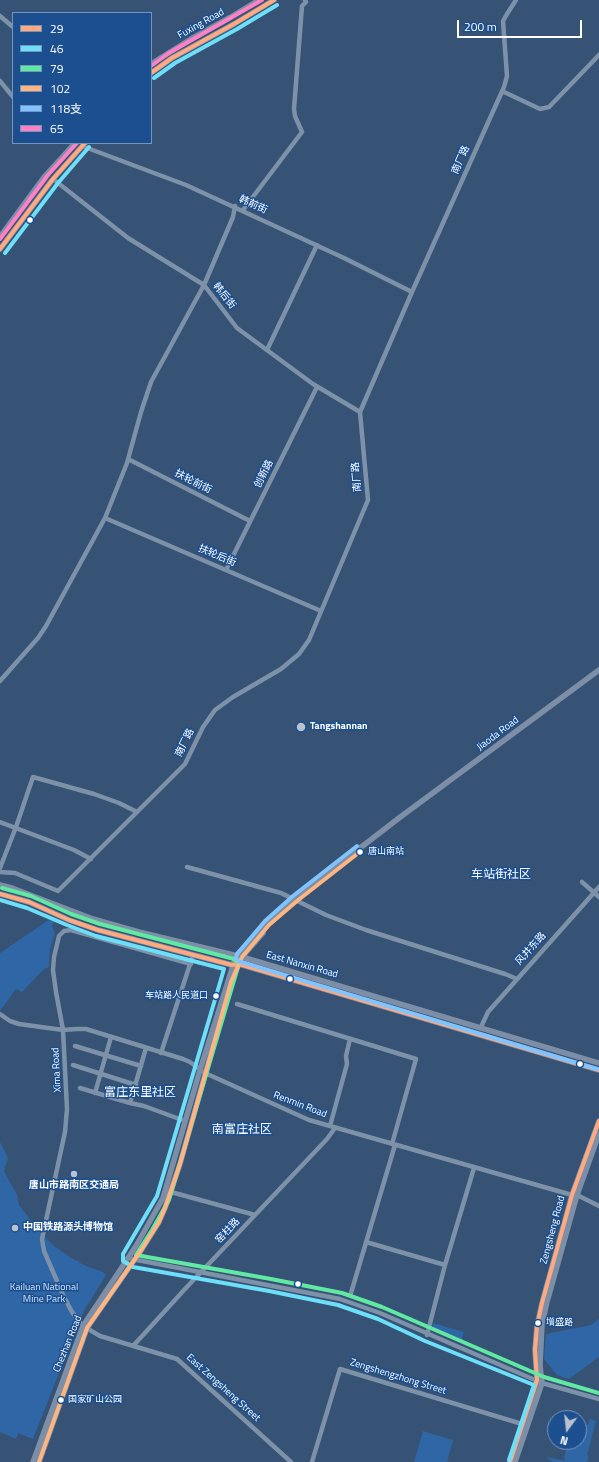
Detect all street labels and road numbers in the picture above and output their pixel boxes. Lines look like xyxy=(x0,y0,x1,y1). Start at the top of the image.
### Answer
street label: Fuxing Road xyxy=(176,6,226,42)
street label: 南厂路 xyxy=(449,144,473,176)
street label: 韩前街 xyxy=(237,193,269,217)
street label: 韩后街 xyxy=(210,280,238,312)
street label: 创新路 xyxy=(252,458,276,490)
street label: 南厂路 xyxy=(350,462,364,492)
street label: 扶轮前街 xyxy=(172,468,214,496)
street label: 扶轮后街 xyxy=(196,543,238,569)
street label: Jiaoda Road xyxy=(475,714,521,754)
street label: 南厂路 xyxy=(173,727,197,759)
street label: 风井东路 xyxy=(513,930,549,968)
street label: East Nanxin Road xyxy=(265,949,339,981)
street label: Xima Road xyxy=(50,1047,64,1093)
street label: Renmin Road xyxy=(272,1089,328,1121)
street label: Zengsheng Road xyxy=(538,1195,568,1265)
street label: 窑柱路 xyxy=(213,1216,243,1246)
street label: Chezhan Road xyxy=(51,1314,85,1374)
street label: East Zengsheng Street xyxy=(184,1352,262,1424)
street label: Zengshengzhong Street xyxy=(348,1357,448,1397)

